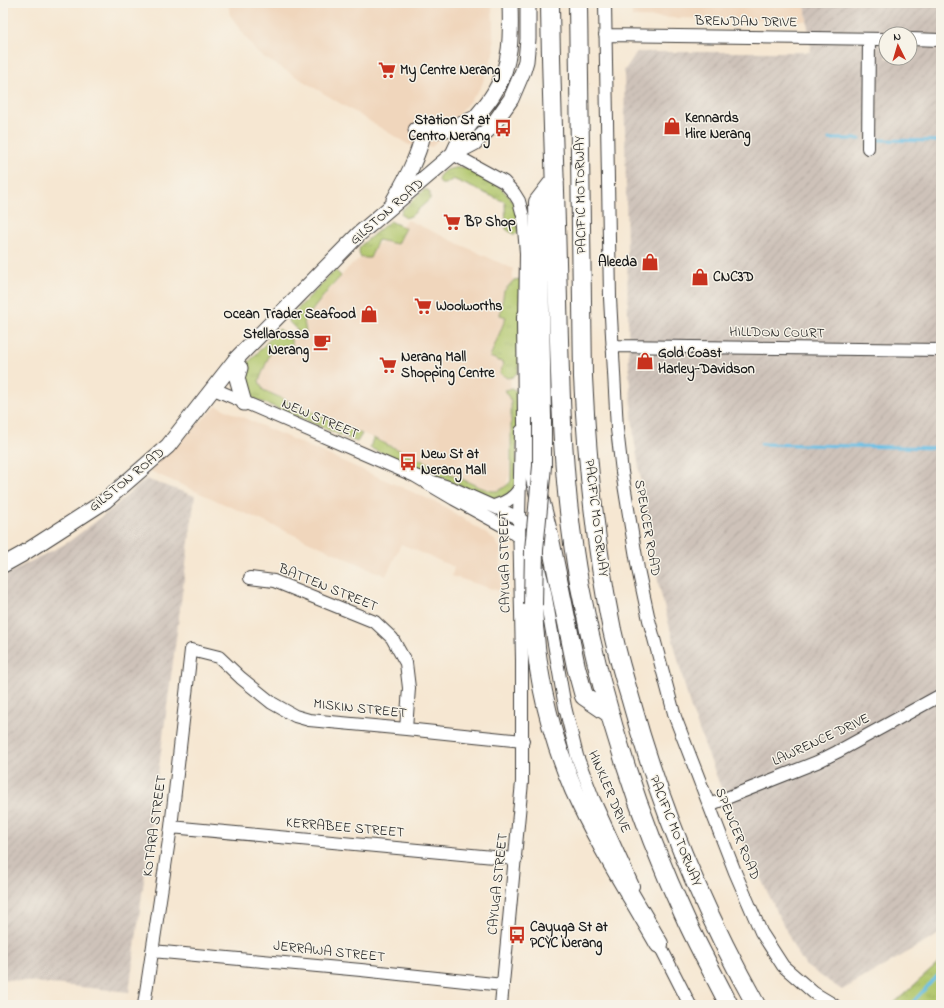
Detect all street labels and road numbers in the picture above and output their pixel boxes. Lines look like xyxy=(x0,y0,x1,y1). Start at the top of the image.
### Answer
street label: BRENDAN DRIVE xyxy=(694,11,797,33)
street label: PACIFIC MOTORWAY xyxy=(569,135,593,254)
street label: GILSTON ROAD xyxy=(345,174,429,250)
street label: HILLDON COURT xyxy=(729,322,825,344)
street label: NEW STREET xyxy=(278,393,362,445)
street label: GILSTON ROAD xyxy=(84,443,170,517)
street label: PACIFIC MOTORWAY xyxy=(578,458,614,578)
street label: SPENCER ROAD xyxy=(628,478,666,578)
street label: CAYUGA STREET xyxy=(494,511,516,613)
street label: BATTEN STREET xyxy=(274,558,381,617)
street label: MISKIN STREET xyxy=(312,694,408,724)
street label: LAWRENCE DRIVE xyxy=(769,708,873,772)
street label: HINKLER DRIVE xyxy=(582,747,636,837)
street label: PACIFIC MOTORWAY xyxy=(643,772,707,890)
street label: KOTARA STREET xyxy=(137,774,173,878)
street label: SPENCER ROAD xyxy=(709,785,765,883)
street label: KERRABEE STREET xyxy=(285,812,405,844)
street label: CAYUGA STREET xyxy=(482,832,514,936)
street label: JERRAWA STREET xyxy=(272,936,386,968)

